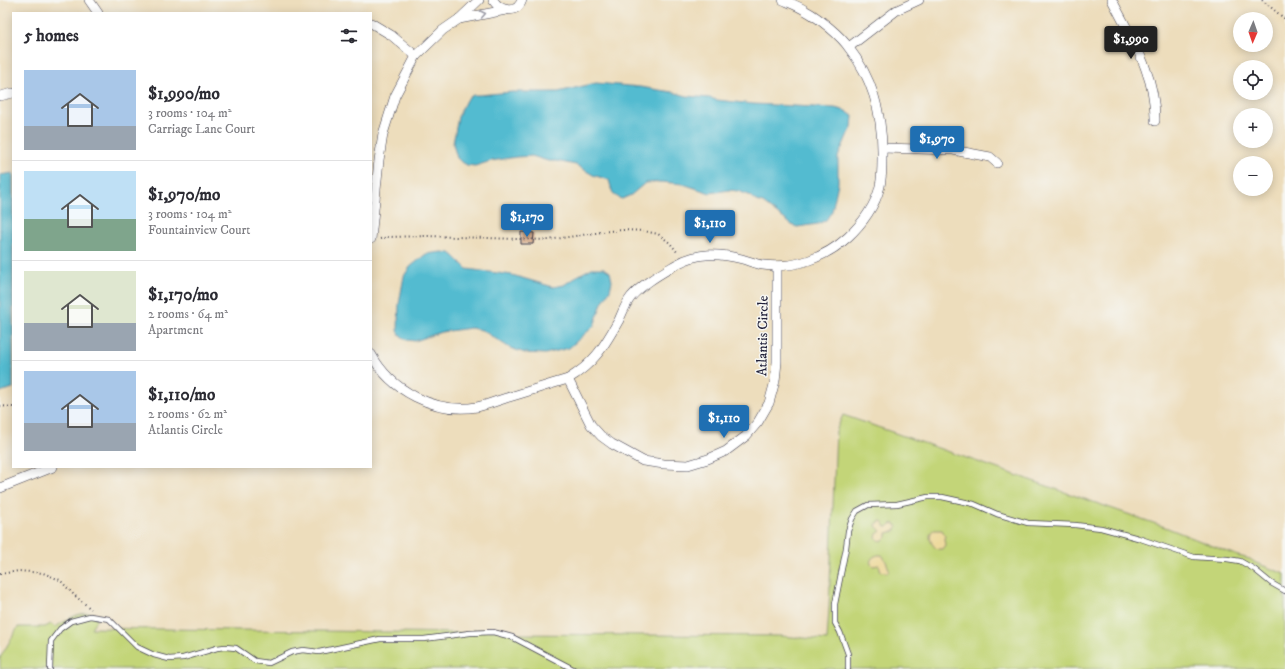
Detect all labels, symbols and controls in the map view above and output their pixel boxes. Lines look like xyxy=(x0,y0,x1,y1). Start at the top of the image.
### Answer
one-way arrow xyxy=(480,11,486,19)
north arrow xyxy=(1233,12,1273,52)
map controls xyxy=(1233,12,1273,196)
text: 5 homes xyxy=(24,25,79,47)
icon: filters xyxy=(338,25,360,47)
pin: $1,990 xyxy=(1098,26,1164,60)
text: $1,990 xyxy=(1113,31,1149,47)
button: locate xyxy=(1233,60,1273,100)
text: $1,990/mo xyxy=(148,83,220,105)
icon: home xyxy=(56,86,104,134)
text: 3 rooms · 104 m² xyxy=(148,105,231,121)
button: + xyxy=(1233,108,1273,148)
text: Carriage Lane Court xyxy=(148,121,255,137)
pin: $1,970 xyxy=(904,126,970,160)
text: $1,970 xyxy=(919,131,955,147)
button: − xyxy=(1233,156,1273,196)
text: $1,970/mo xyxy=(148,184,220,206)
icon: home xyxy=(56,187,104,235)
pin: $1,170 xyxy=(494,204,560,238)
text: 3 rooms · 104 m² xyxy=(148,206,231,222)
text: $1,170 xyxy=(510,209,544,225)
pin: $1,110 xyxy=(677,210,743,244)
text: $1,110 xyxy=(694,215,726,231)
text: Fountainview Court xyxy=(148,222,250,238)
text: $1,170/mo xyxy=(148,284,218,306)
icon: home xyxy=(56,287,104,335)
street label: Atlantis Circle xyxy=(753,295,773,376)
text: 2 rooms · 64 m² xyxy=(148,306,228,322)
text: Apartment xyxy=(148,322,203,338)
text: $1,110/mo xyxy=(148,384,215,406)
icon: home xyxy=(56,387,104,435)
pin: $1,110 xyxy=(691,405,757,439)
text: 2 rooms · 62 m² xyxy=(148,406,227,422)
text: $1,110 xyxy=(708,410,740,426)
text: Atlantis Circle xyxy=(148,422,223,438)

